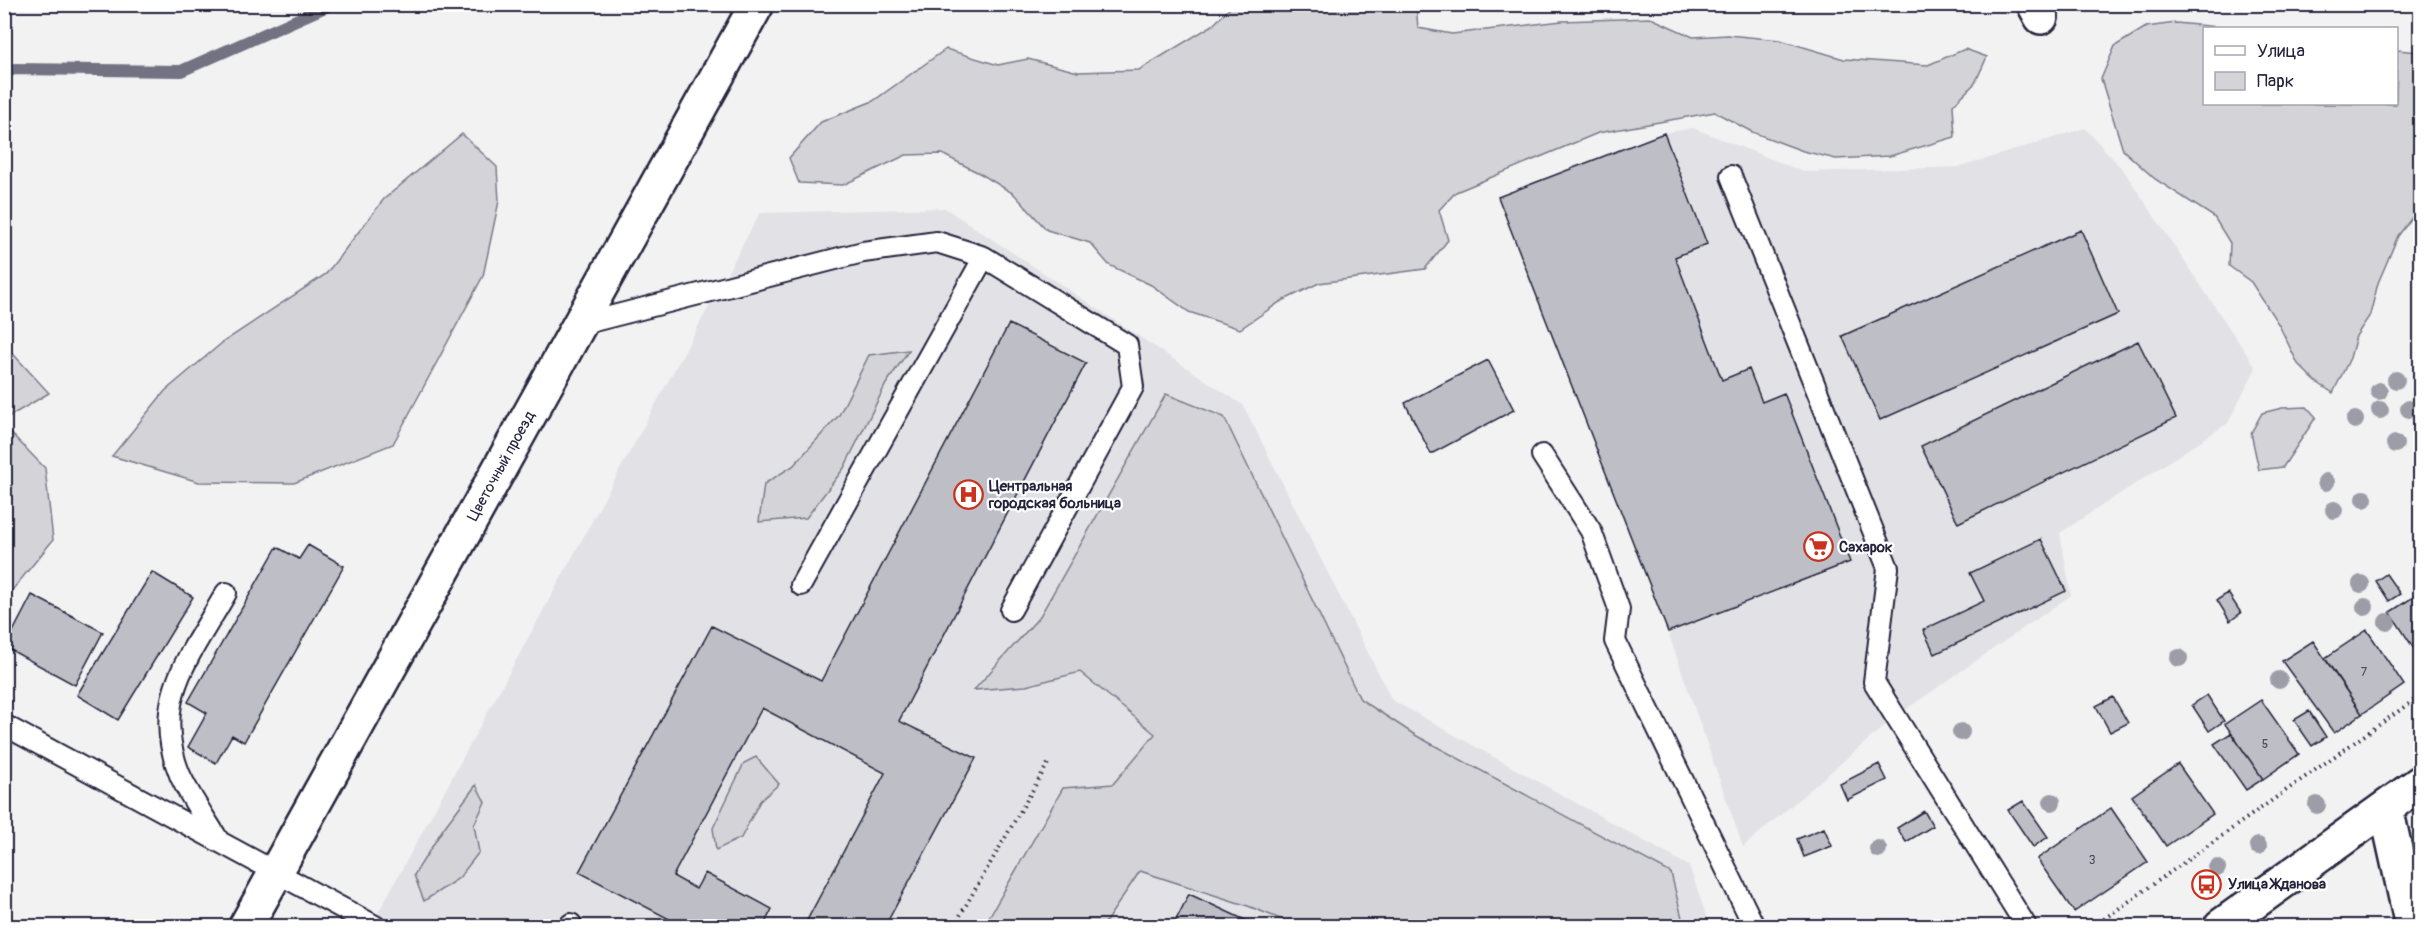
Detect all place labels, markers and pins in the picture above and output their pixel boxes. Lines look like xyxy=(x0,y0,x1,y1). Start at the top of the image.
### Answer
place label: Центральная городская больница xyxy=(988,477,1121,513)
hospital icon: Центральная городская больница xyxy=(952,479,984,511)
supermarket icon: Сахарок xyxy=(1802,531,1834,563)
place label: Сахарок xyxy=(1839,538,1893,557)
bus stop icon: Улица Жданова xyxy=(2191,868,2223,900)
place label: Улица Жданова xyxy=(2228,875,2326,894)

